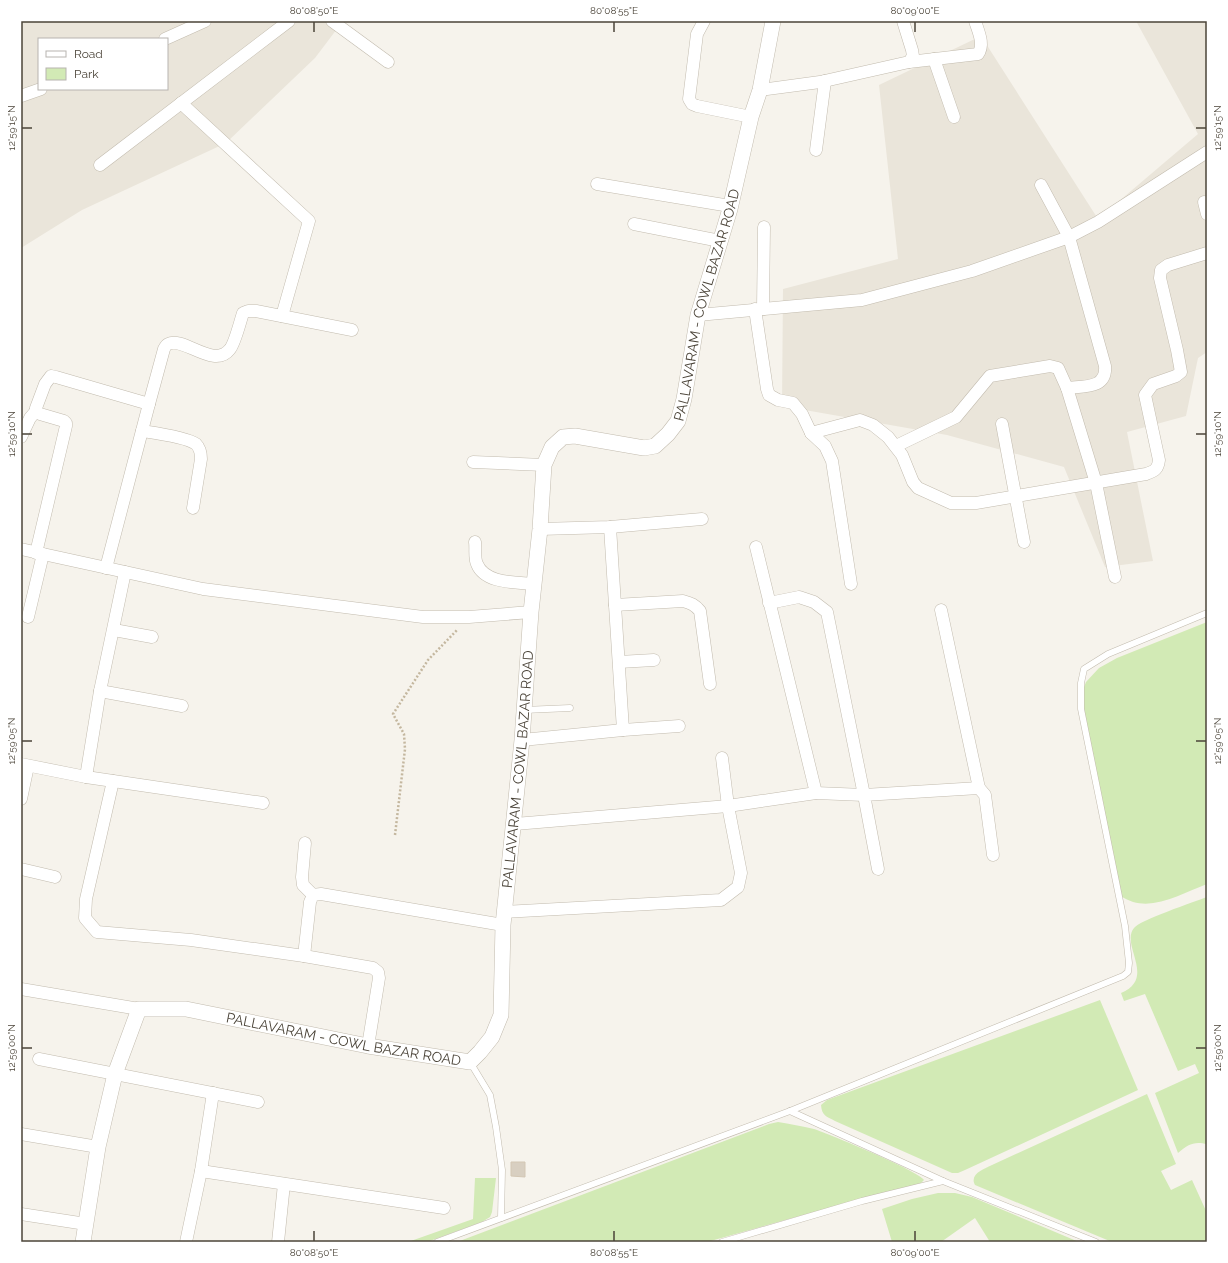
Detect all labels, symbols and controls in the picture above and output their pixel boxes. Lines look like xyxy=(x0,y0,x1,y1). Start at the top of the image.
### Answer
text: 80°08'50"E xyxy=(290,5,338,16)
text: 80°08'55"E xyxy=(590,5,638,16)
text: 80°09'00"E xyxy=(890,5,940,16)
legend xyxy=(38,38,168,90)
text: Road xyxy=(74,47,103,61)
text: Park xyxy=(74,67,99,81)
text: 12°59'15"N xyxy=(6,105,17,151)
text: 12°59'15"N xyxy=(1212,105,1223,151)
street label: PALLAVARAM - COWL BAZAR ROAD xyxy=(670,187,742,423)
text: 12°59'10"N xyxy=(6,411,17,457)
text: 12°59'10"N xyxy=(1212,411,1223,457)
street label: PALLAVARAM - COWL BAZAR ROAD xyxy=(499,650,536,889)
text: 12°59'05"N xyxy=(6,717,17,765)
text: 12°59'05"N xyxy=(1212,717,1223,765)
street label: PALLAVARAM - COWL BAZAR ROAD xyxy=(225,1009,462,1068)
text: 12°59'00"N xyxy=(6,1024,17,1072)
text: 12°59'00"N xyxy=(1212,1024,1223,1072)
text: 80°08'50"E xyxy=(290,1247,338,1258)
text: 80°08'55"E xyxy=(590,1247,638,1258)
text: 80°09'00"E xyxy=(890,1247,940,1258)

